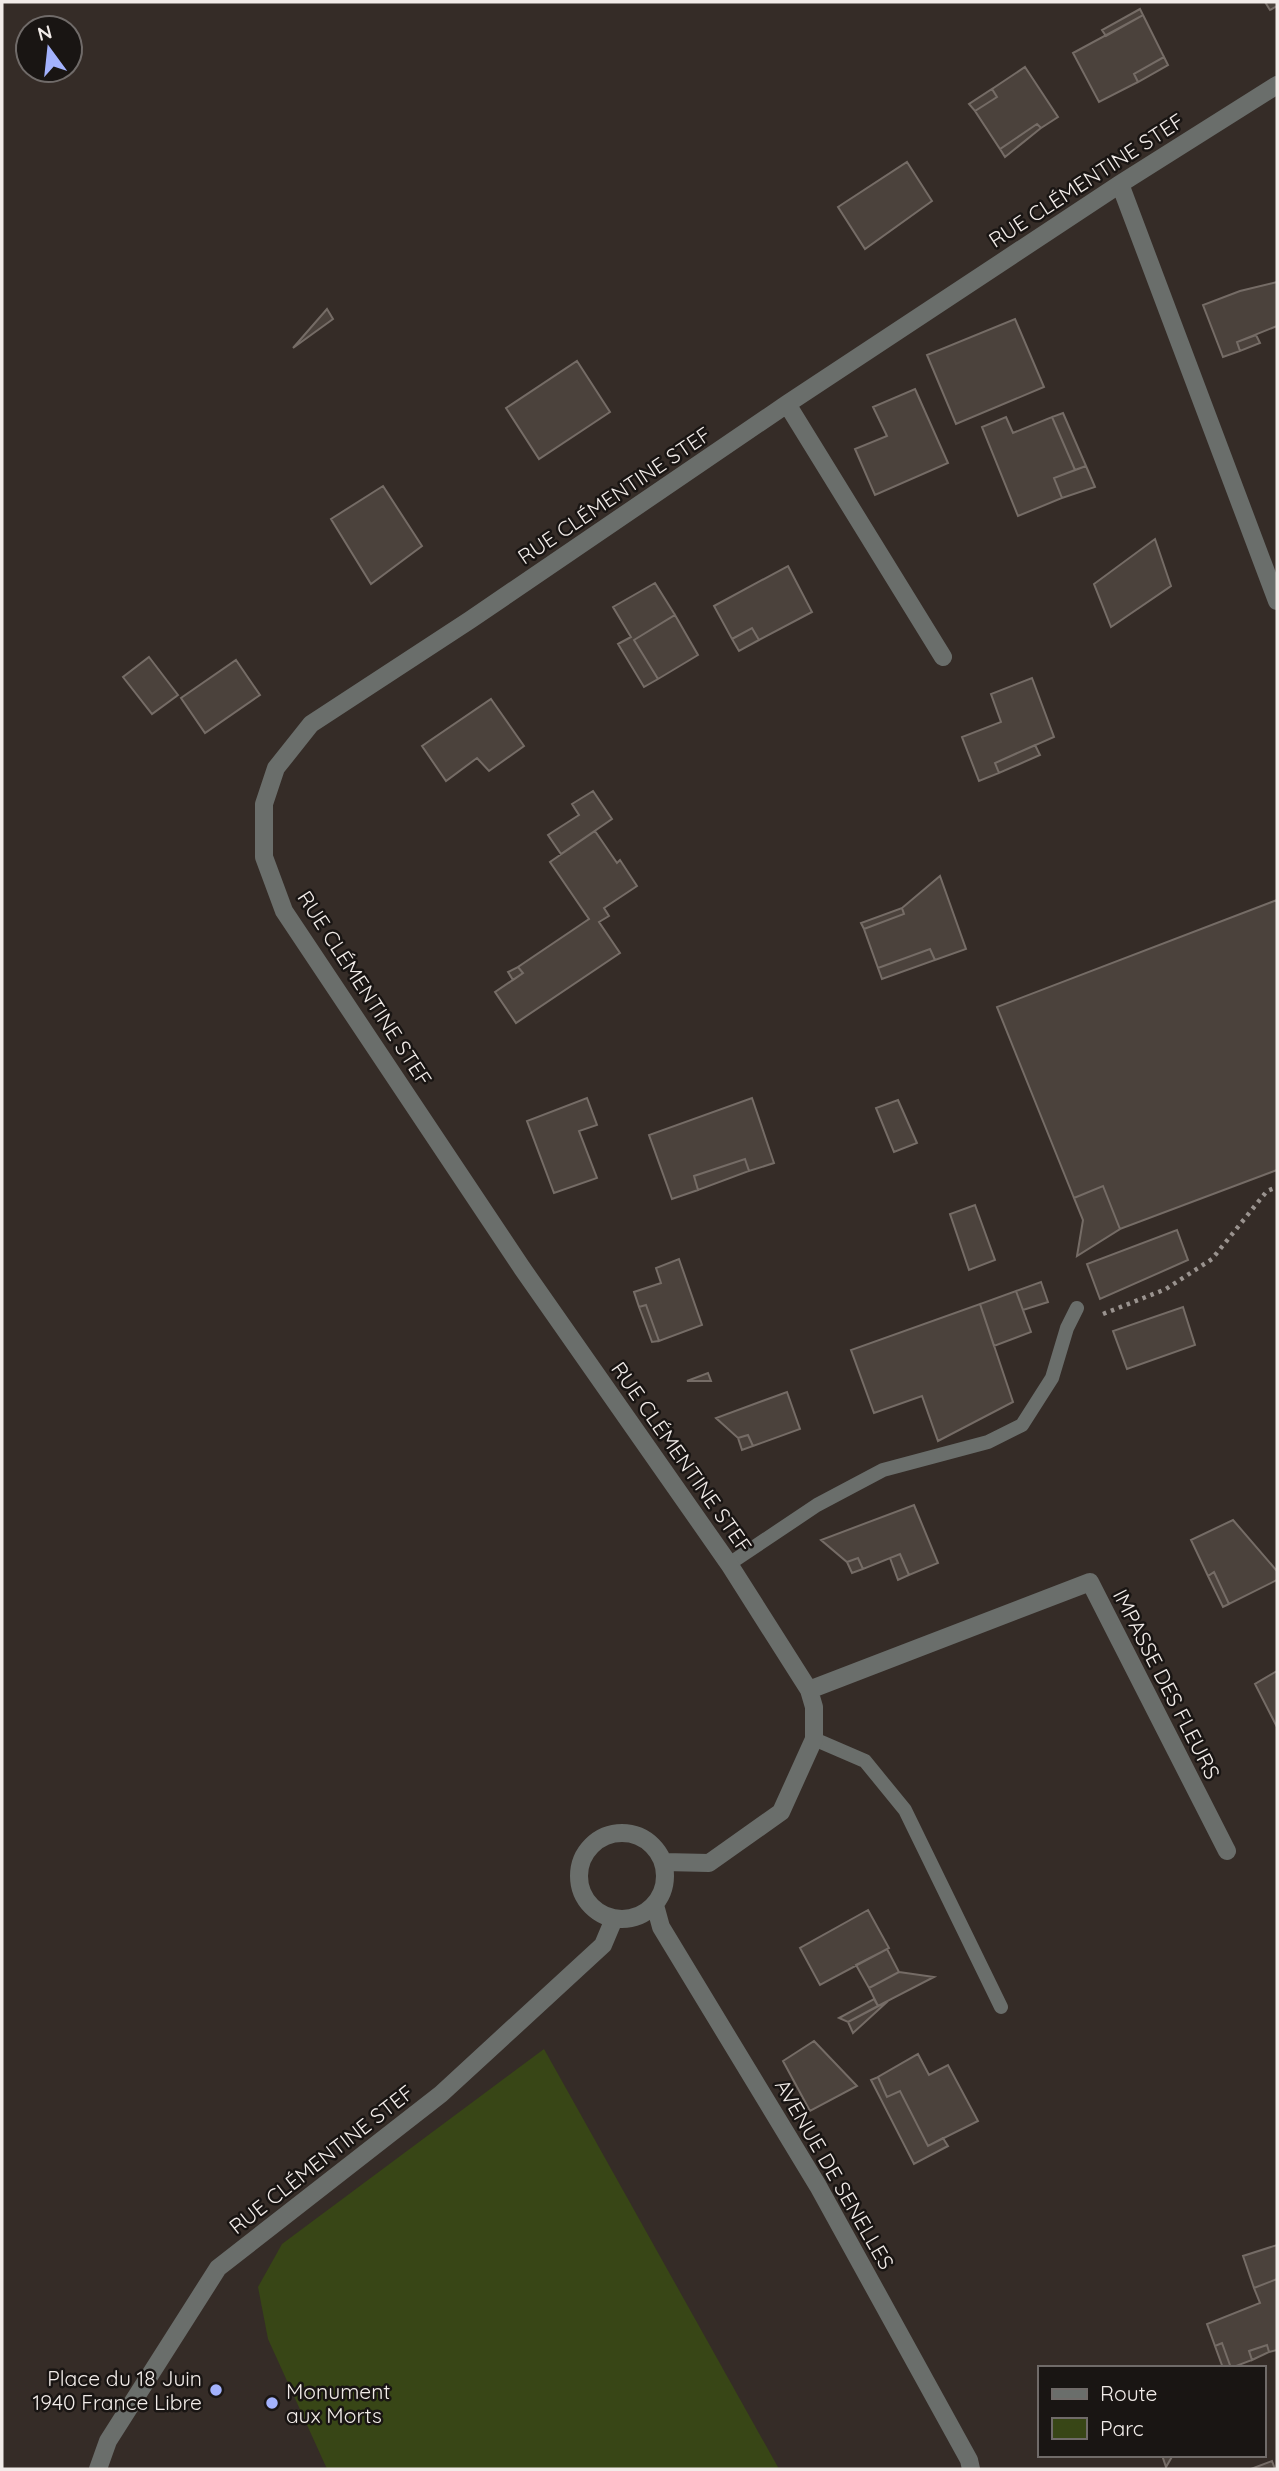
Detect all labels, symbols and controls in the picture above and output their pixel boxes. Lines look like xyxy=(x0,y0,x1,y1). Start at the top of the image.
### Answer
north arrow xyxy=(14,14,84,84)
text: N xyxy=(35,19,54,46)
street label: RUE CLÉMENTINE STEF xyxy=(984,107,1188,253)
street label: RUE CLÉMENTINE STEF xyxy=(513,421,715,569)
street label: RUE CLÉMENTINE STEF xyxy=(292,886,438,1090)
street label: RUE CLÉMENTINE STEF xyxy=(606,1356,758,1558)
street label: IMPASSE DES FLEURS xyxy=(1108,1585,1226,1783)
street label: AVENUE DE SENELLES xyxy=(770,2074,900,2274)
street label: RUE CLÉMENTINE STEF xyxy=(223,2079,419,2239)
place label: Place du 18 Juin 1940 France Libre xyxy=(32,2365,202,2415)
legend xyxy=(1038,2366,1265,2457)
place label: Monument aux Morts xyxy=(286,2378,390,2428)
text: Route xyxy=(1100,2380,1157,2406)
marker: Place du 18 Juin 1940 France Libre xyxy=(208,2382,224,2398)
marker: Monument aux Morts xyxy=(264,2395,280,2411)
text: Parc xyxy=(1100,2415,1144,2441)

